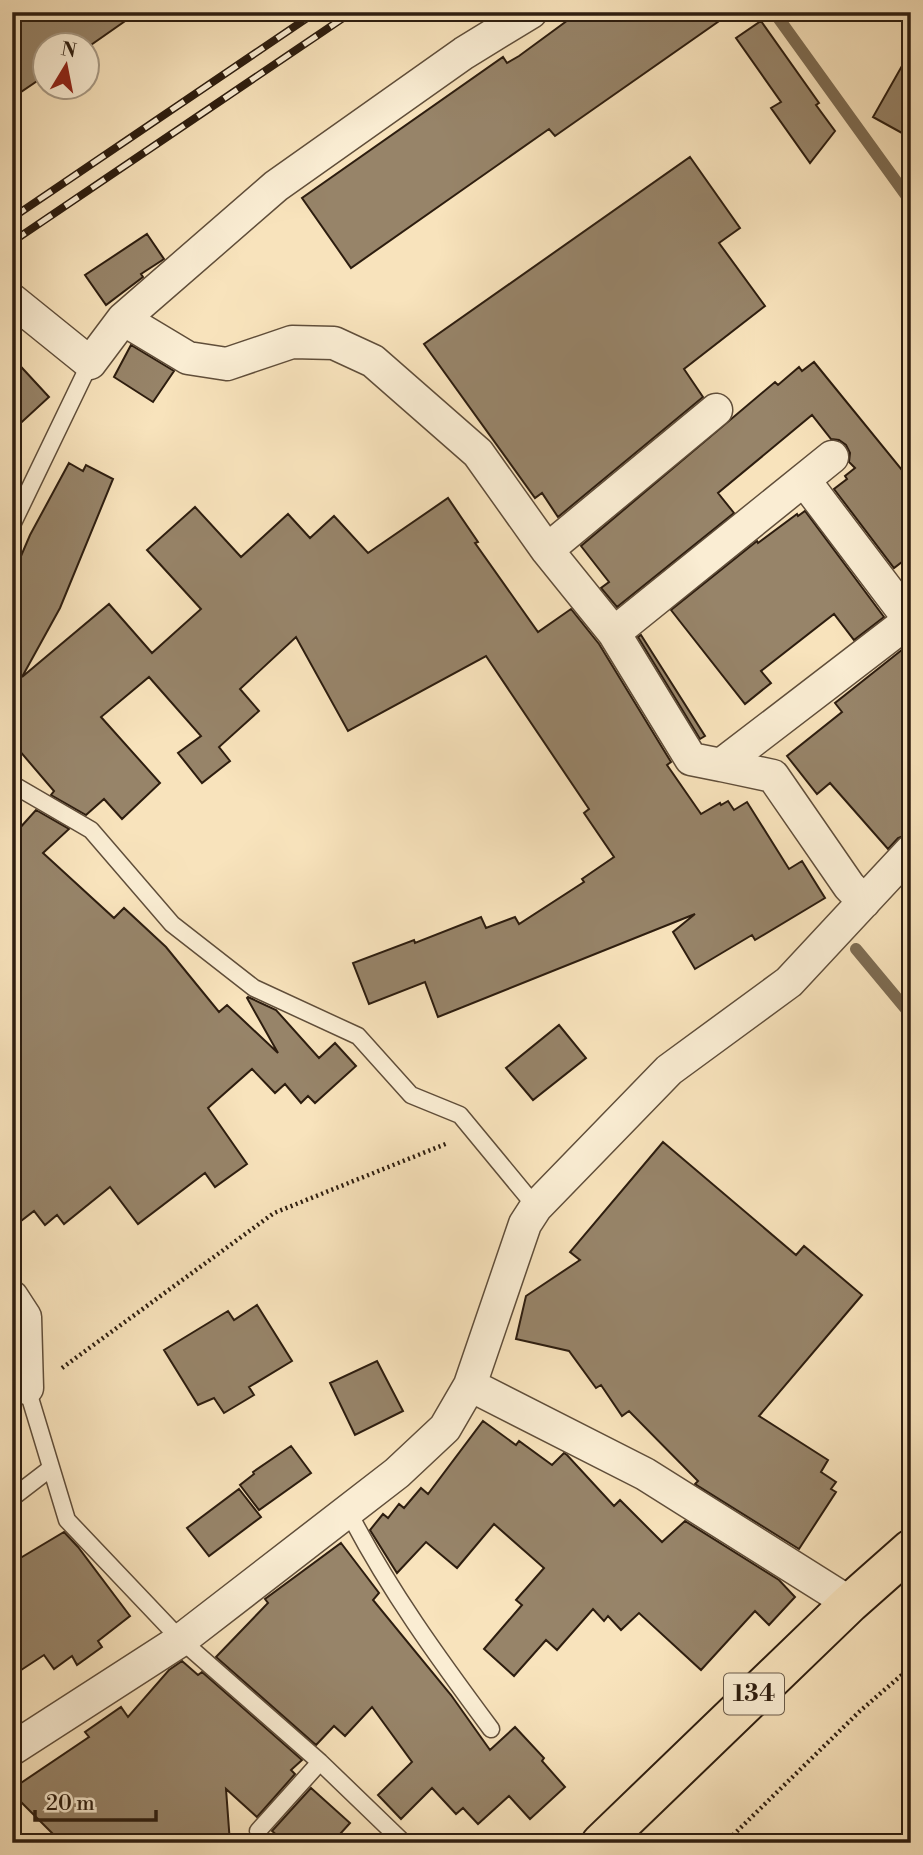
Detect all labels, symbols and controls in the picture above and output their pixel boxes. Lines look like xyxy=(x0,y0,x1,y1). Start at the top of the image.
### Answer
north arrow xyxy=(32,32,102,102)
text: N xyxy=(59,37,78,63)
road number: 134 xyxy=(724,1674,784,1714)
scale bar xyxy=(35,1778,156,1822)
text: 20 m xyxy=(46,1791,95,1817)

